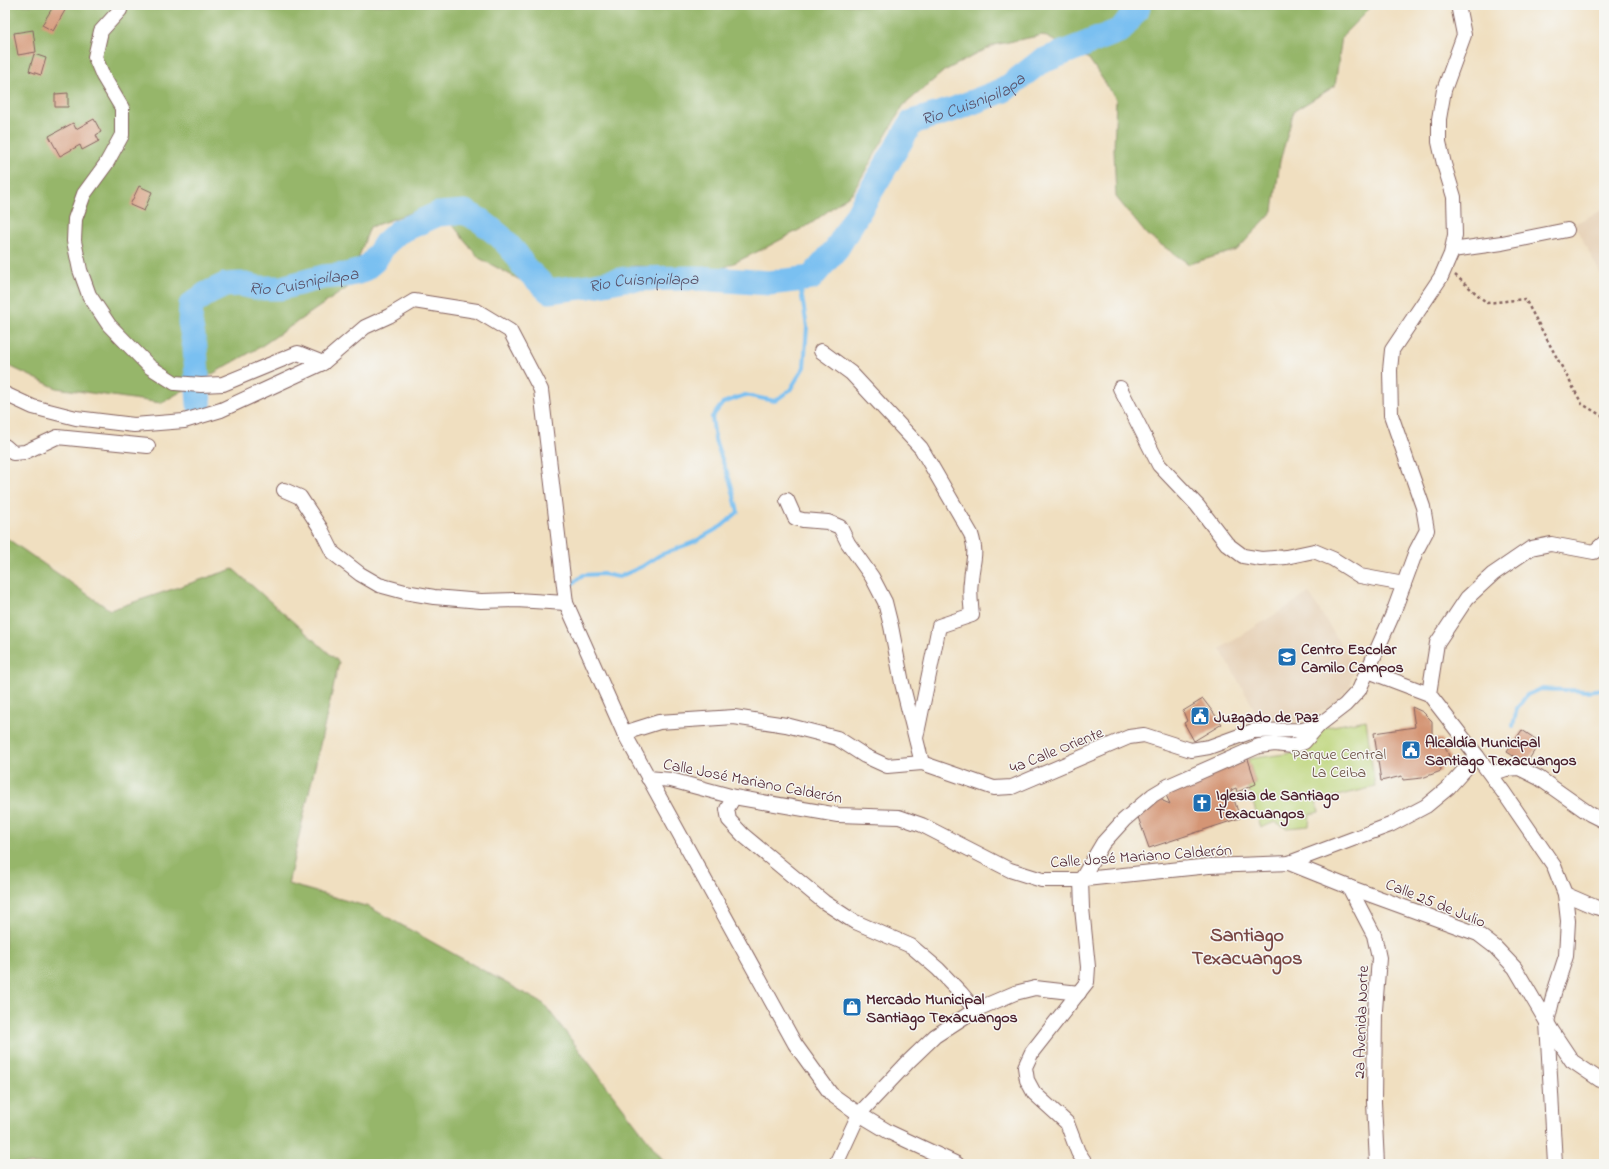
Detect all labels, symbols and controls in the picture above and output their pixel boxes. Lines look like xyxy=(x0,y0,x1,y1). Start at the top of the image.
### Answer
water label: Rio Cuisnipilapa xyxy=(918,67,1031,133)
water label: Rio Cuisnipilapa xyxy=(246,261,362,302)
water label: Rio Cuisnipilapa xyxy=(586,267,699,300)
place label: Centro Escolar Camilo Campos xyxy=(1301,638,1404,680)
school or university icon: Centro Escolar Camilo Campos xyxy=(1276,646,1298,668)
public building icon: Juzgado de Paz xyxy=(1189,705,1211,727)
place label: Juzgado de Paz xyxy=(1214,706,1320,731)
street label: 4a Calle Oriente xyxy=(1006,721,1108,781)
place label: Alcaldía Municipal Santiago Texacuangos xyxy=(1425,731,1577,774)
public building icon: Alcaldía Municipal Santiago Texacuangos xyxy=(1400,739,1422,761)
park label: Parque Central La Ceiba xyxy=(1292,743,1386,785)
street label: Calle José Mariano Calderón xyxy=(661,753,844,811)
place label: Iglesia de Santiago Texacuangos xyxy=(1216,784,1339,827)
church icon: Iglesia de Santiago Texacuangos xyxy=(1191,792,1213,814)
street label: Calle José Mariano Calderón xyxy=(1050,839,1233,875)
street label: Calle 25 de Julio xyxy=(1382,873,1489,935)
district label: Santiago Texacuangos xyxy=(1192,922,1302,975)
street label: 2a Avenida Norte xyxy=(1348,964,1376,1079)
place label: Mercado Municipal Santiago Texacuangos xyxy=(866,988,1018,1031)
shop icon: Mercado Municipal Santiago Texacuangos xyxy=(841,996,863,1018)

